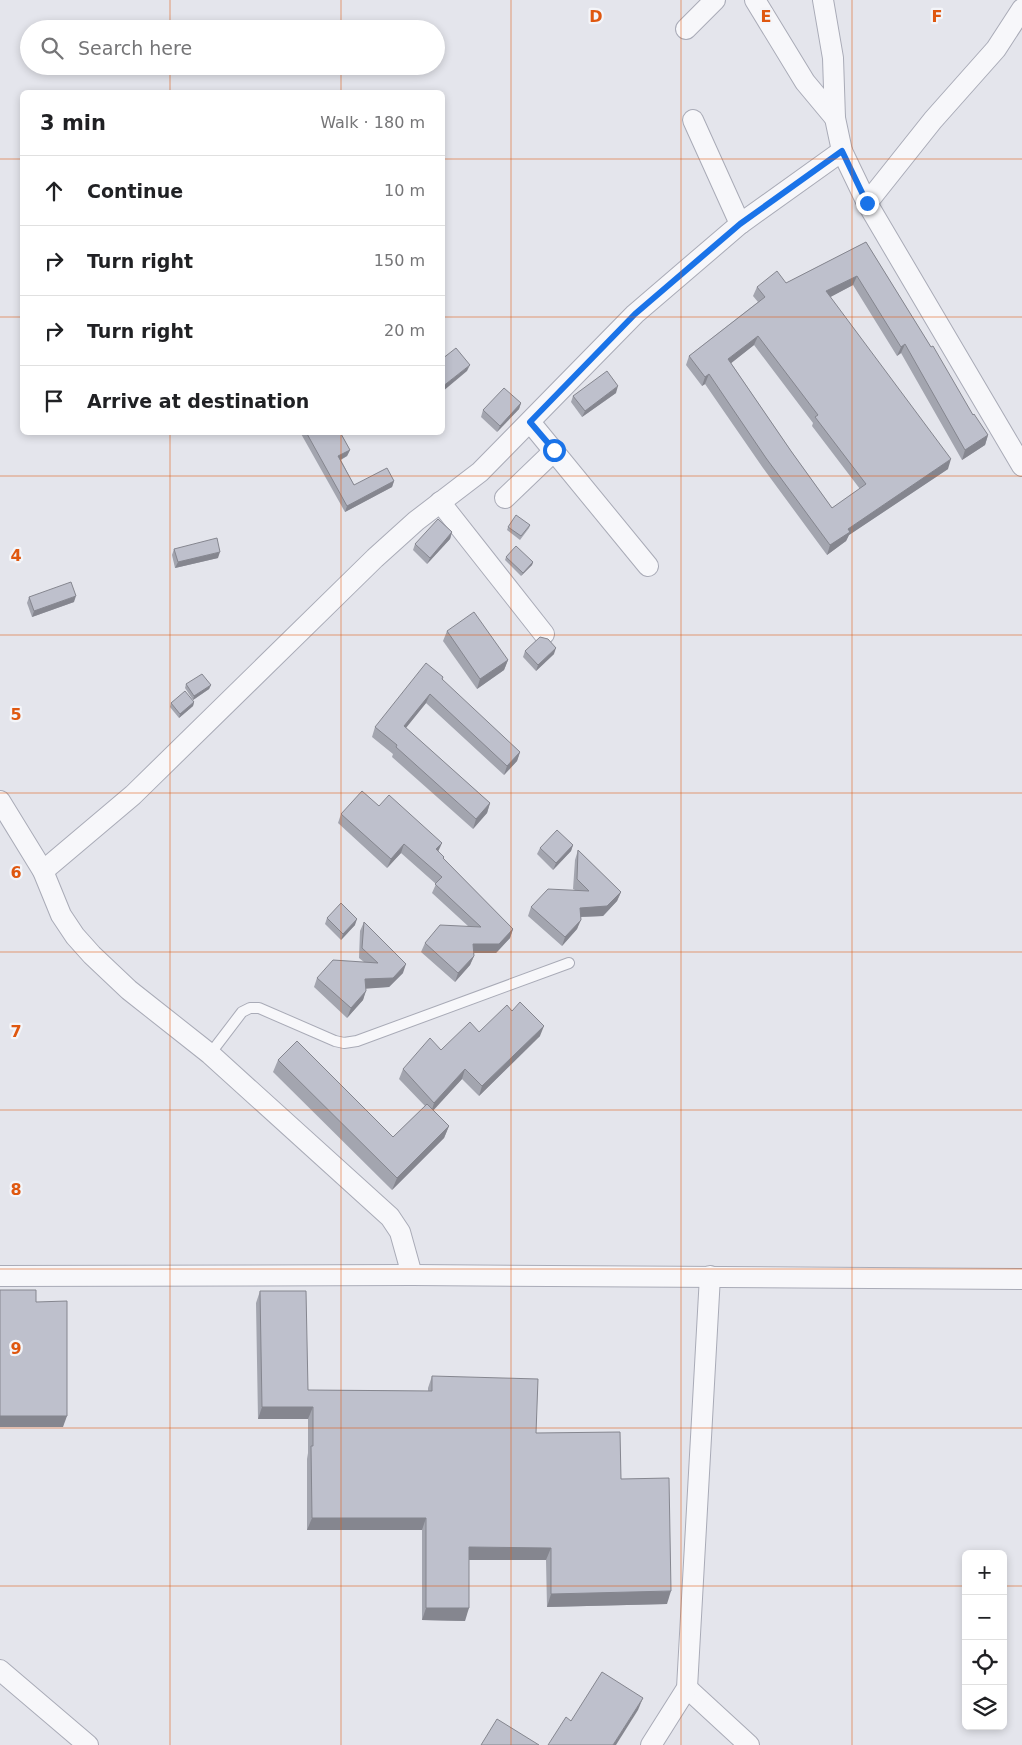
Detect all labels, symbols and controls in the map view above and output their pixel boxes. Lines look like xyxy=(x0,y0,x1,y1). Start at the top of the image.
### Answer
text: D xyxy=(589,7,603,26)
text: E xyxy=(761,7,771,26)
text: F xyxy=(932,7,942,26)
search box xyxy=(20,20,445,75)
icon: search xyxy=(38,34,66,62)
text: Search here xyxy=(78,37,192,59)
text: 3 min xyxy=(40,111,106,135)
text: Walk · 180 m xyxy=(320,113,425,132)
icon: ahead xyxy=(40,177,68,205)
text: Continue xyxy=(87,180,183,202)
text: 10 m xyxy=(384,181,425,200)
route end xyxy=(856,192,879,215)
icon: right xyxy=(40,247,68,275)
text: Turn right xyxy=(87,250,193,272)
text: 150 m xyxy=(374,251,425,270)
icon: right xyxy=(40,317,68,345)
text: Turn right xyxy=(87,320,193,342)
text: 20 m xyxy=(384,321,425,340)
icon: arrive xyxy=(40,387,68,415)
text: Arrive at destination xyxy=(87,390,309,412)
route start xyxy=(543,439,566,462)
text: 4 xyxy=(10,546,22,565)
text: 5 xyxy=(10,705,22,724)
text: 6 xyxy=(10,863,22,882)
text: 7 xyxy=(10,1022,22,1041)
text: 8 xyxy=(10,1180,22,1199)
text: 9 xyxy=(10,1339,22,1358)
map controls xyxy=(962,1550,1007,1730)
button: + xyxy=(962,1550,1007,1595)
button: − xyxy=(962,1595,1007,1640)
button: locate xyxy=(962,1640,1007,1685)
button: layers xyxy=(962,1685,1007,1730)

